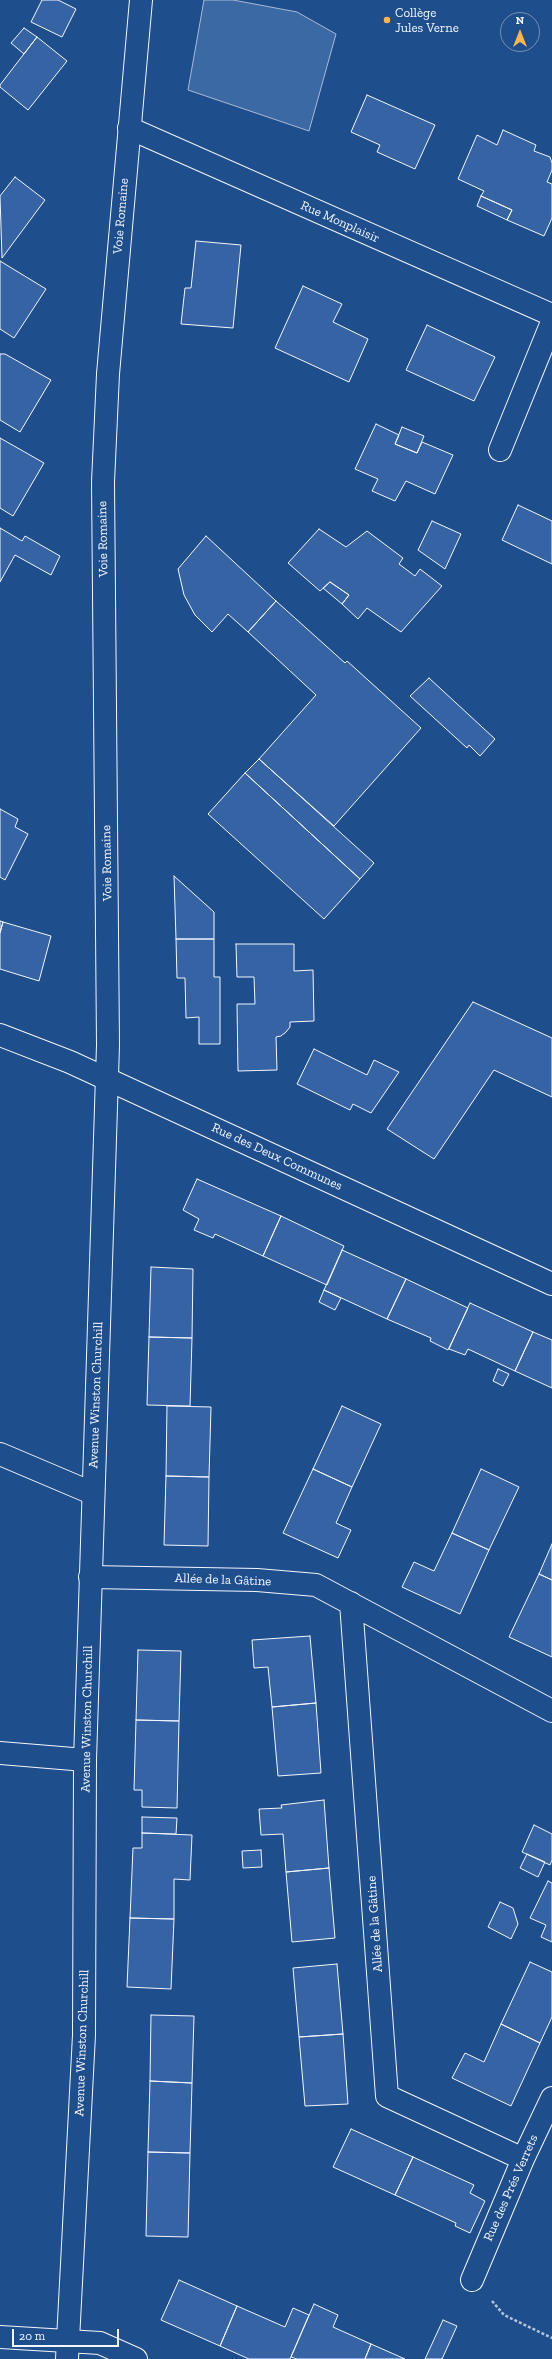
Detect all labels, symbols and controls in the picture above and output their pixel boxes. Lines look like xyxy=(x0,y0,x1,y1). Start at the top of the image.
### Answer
place label: Collège Jules Verne xyxy=(395,5,459,36)
north arrow xyxy=(500,12,540,52)
text: N xyxy=(516,14,524,27)
marker: Collège Jules Verne xyxy=(382,15,392,25)
street label: Voie Romaine xyxy=(110,177,132,255)
street label: Rue Monplaisir xyxy=(298,198,382,246)
street label: Voie Romaine xyxy=(95,501,111,577)
street label: Voie Romaine xyxy=(99,825,115,901)
street label: Rue des Deux Communes xyxy=(209,1120,345,1194)
street label: Avenue Winston Churchill xyxy=(86,1321,106,1469)
street label: Allée de la Gâtine xyxy=(174,1571,272,1589)
street label: Avenue Winston Churchill xyxy=(78,1645,96,1793)
street label: Allée de la Gâtine xyxy=(364,1875,386,1973)
street label: Avenue Winston Churchill xyxy=(72,1969,92,2117)
street label: Rue des Prés Verrets xyxy=(480,2132,542,2244)
scale bar xyxy=(14,2321,121,2347)
text: 20 m xyxy=(19,2329,45,2343)

